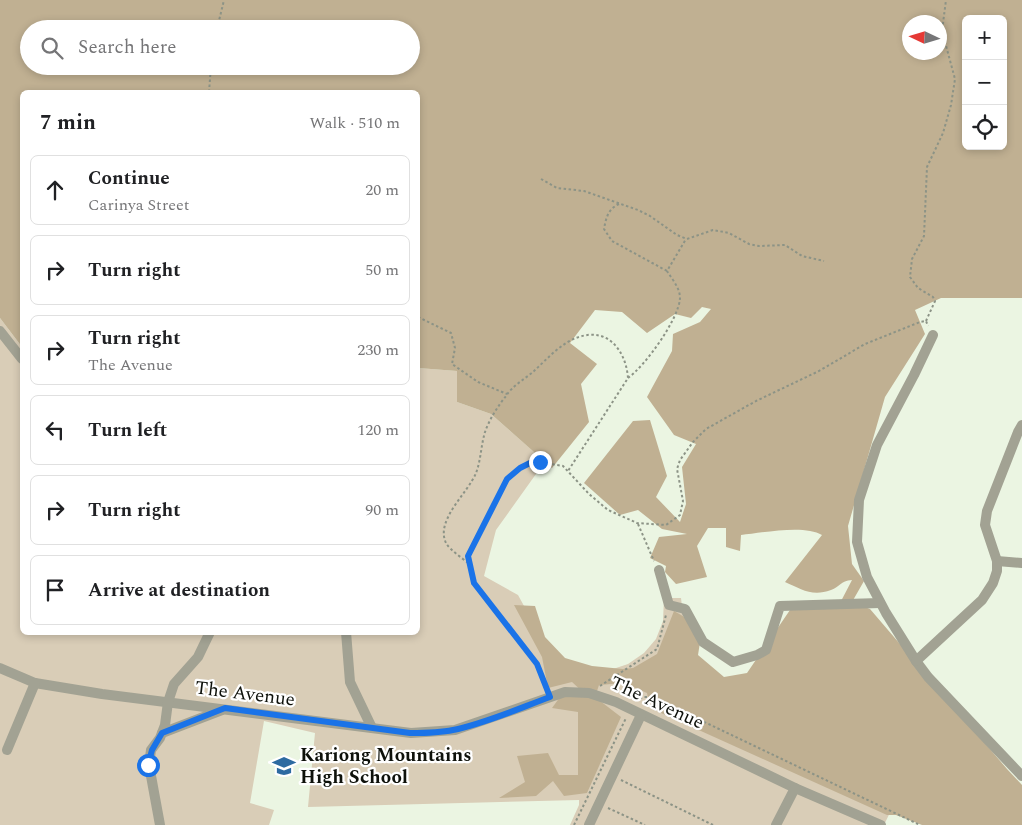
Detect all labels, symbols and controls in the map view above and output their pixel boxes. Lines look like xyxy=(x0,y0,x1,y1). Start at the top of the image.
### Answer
north arrow xyxy=(902,15,947,60)
map controls xyxy=(962,15,1007,150)
button: + xyxy=(962,15,1007,60)
search box xyxy=(20,20,420,75)
text: Search here xyxy=(78,33,177,62)
icon: search xyxy=(38,34,66,62)
button: − xyxy=(962,60,1007,105)
button: locate xyxy=(962,105,1007,150)
text: 7 min xyxy=(40,107,96,139)
text: Walk · 510 m xyxy=(309,111,400,135)
text: Continue xyxy=(88,164,170,193)
icon: ahead xyxy=(41,176,69,204)
text: 20 m xyxy=(365,178,399,202)
text: Carinya Street xyxy=(88,193,189,217)
icon: right xyxy=(41,256,69,284)
text: Turn right xyxy=(88,256,181,285)
text: 50 m xyxy=(365,258,399,282)
text: Turn right xyxy=(88,324,181,353)
icon: right xyxy=(41,336,69,364)
text: 230 m xyxy=(357,338,399,362)
text: The Avenue xyxy=(88,353,173,377)
icon: left xyxy=(41,416,69,444)
text: Turn left xyxy=(88,416,167,445)
text: 120 m xyxy=(357,418,399,442)
route end xyxy=(529,451,552,474)
icon: right xyxy=(41,496,69,524)
text: Turn right xyxy=(88,496,181,525)
text: 90 m xyxy=(365,498,399,522)
icon: arrive xyxy=(41,576,69,604)
text: Arrive at destination xyxy=(88,576,270,605)
street label: The Avenue xyxy=(605,669,709,737)
street label: The Avenue xyxy=(193,673,297,715)
place label: Kariong Mountains High School xyxy=(300,741,472,792)
school or university icon: Kariong Mountains High School xyxy=(271,753,297,779)
route start xyxy=(137,754,160,777)

